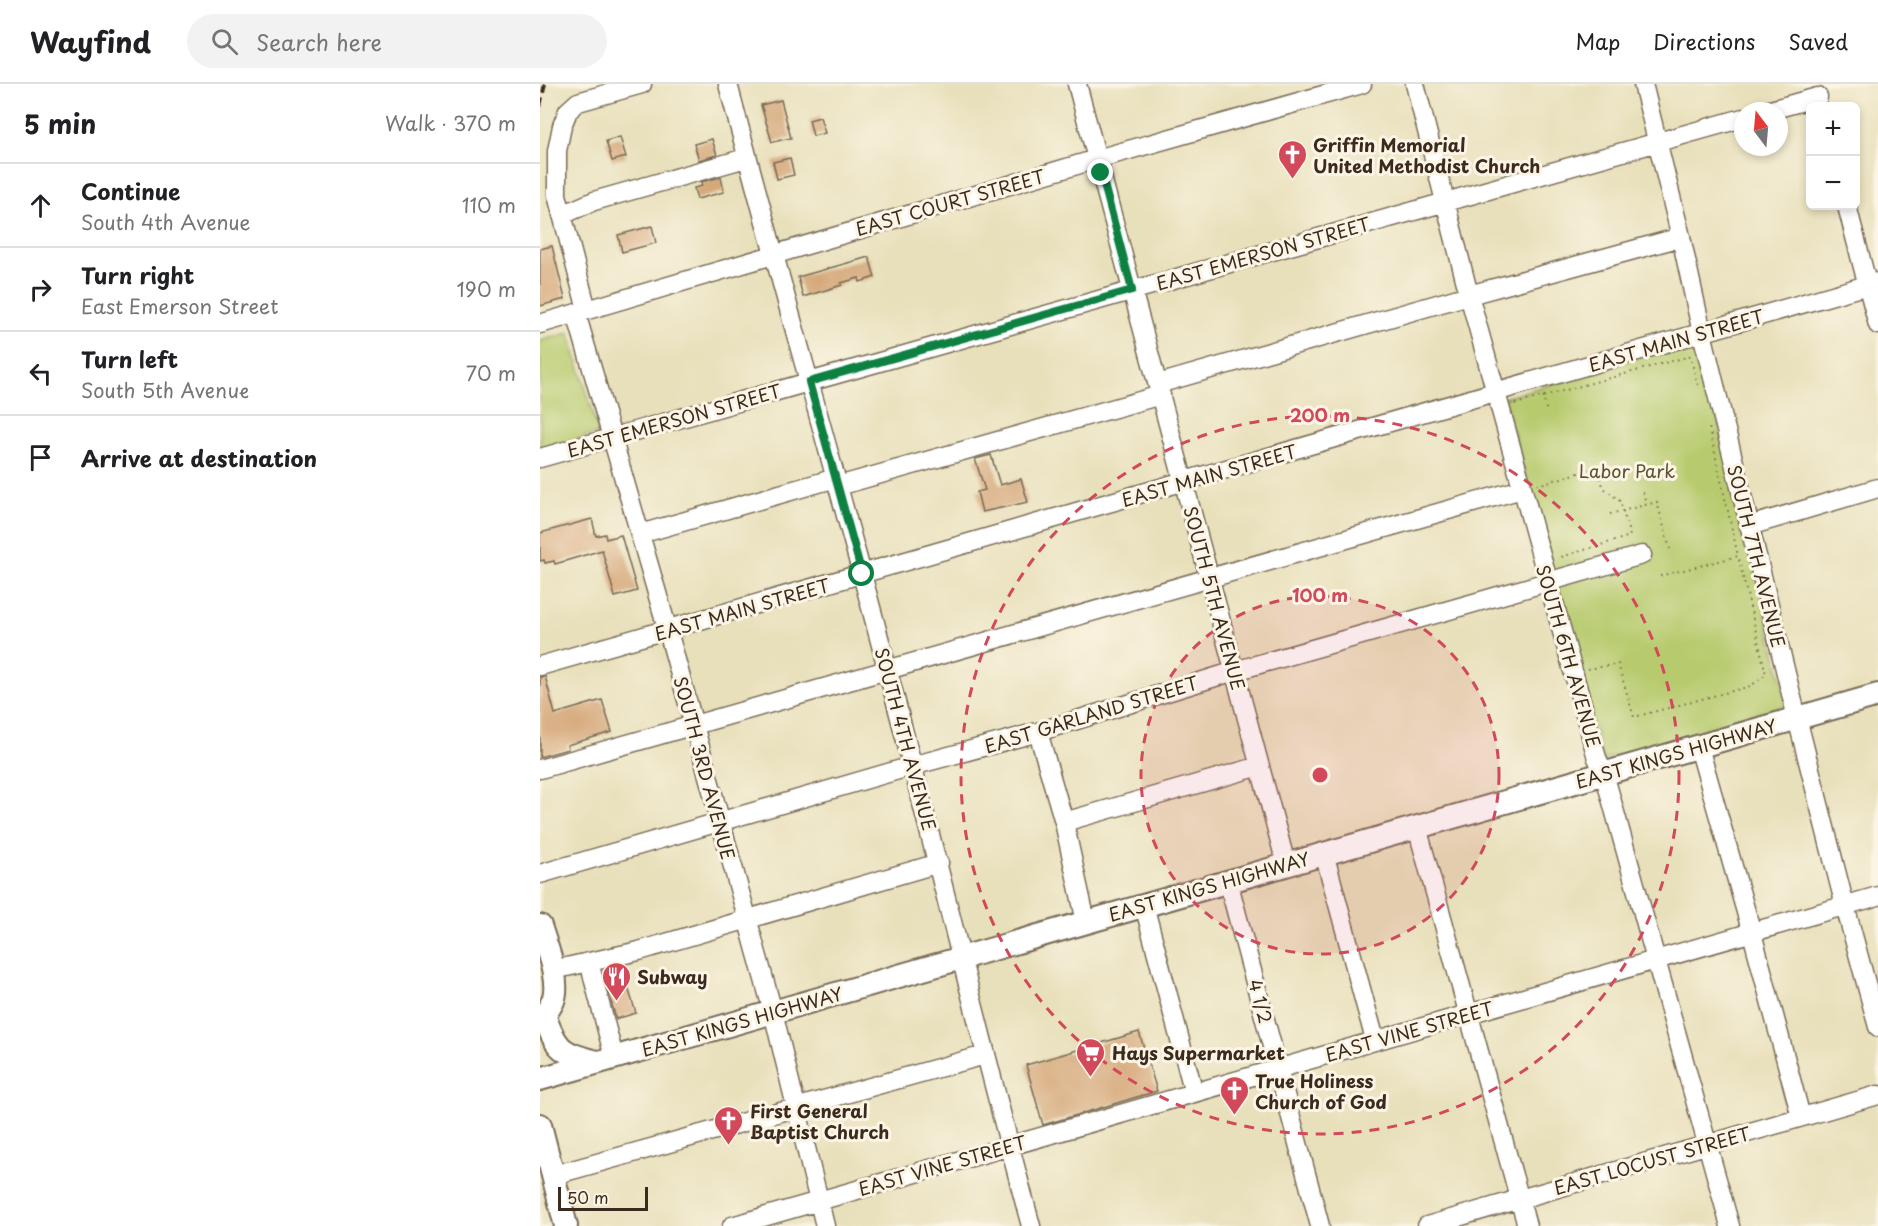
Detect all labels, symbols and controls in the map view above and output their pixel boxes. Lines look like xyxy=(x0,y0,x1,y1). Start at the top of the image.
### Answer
search box xyxy=(187,14,607,68)
text: Wayfind xyxy=(30,20,151,63)
icon: search xyxy=(208,25,241,58)
text: Search here xyxy=(256,25,382,58)
text: Map xyxy=(1575,25,1620,57)
text: Directions xyxy=(1653,25,1755,57)
text: Saved xyxy=(1788,25,1848,57)
north arrow xyxy=(1734,102,1788,156)
map controls xyxy=(1806,102,1860,210)
button: + xyxy=(1806,102,1860,156)
text: 5 min xyxy=(24,104,96,143)
text: Walk · 370 m xyxy=(385,108,516,138)
place label: Griffin Memorial United Methodist Church xyxy=(1313,131,1540,179)
church icon: Griffin Memorial United Methodist Church xyxy=(1276,138,1308,180)
button: − xyxy=(1806,156,1860,210)
route end xyxy=(1087,159,1113,185)
street label: EAST COURT STREET xyxy=(852,162,1048,242)
text: Continue xyxy=(81,174,180,207)
icon: ahead xyxy=(24,189,57,222)
text: 110 m xyxy=(462,190,516,220)
text: South 4th Avenue xyxy=(81,207,250,237)
street label: EAST EMERSON STREET xyxy=(1153,209,1374,297)
text: Turn right xyxy=(81,258,194,291)
icon: right xyxy=(24,273,57,306)
text: 190 m xyxy=(457,274,516,304)
text: East Emerson Street xyxy=(81,291,278,321)
street label: EAST MAIN STREET xyxy=(1585,302,1767,378)
text: Turn left xyxy=(81,342,178,375)
icon: left xyxy=(24,357,57,390)
text: 70 m xyxy=(466,358,516,388)
text: South 5th Avenue xyxy=(81,375,249,405)
street label: EAST EMERSON STREET xyxy=(564,376,785,464)
text: 200 m xyxy=(1290,401,1350,428)
street label: EAST MAIN STREET xyxy=(1118,437,1300,513)
icon: arrive xyxy=(24,441,57,474)
text: Arrive at destination xyxy=(81,441,317,474)
park label: Labor Park xyxy=(1579,457,1675,484)
street label: SOUTH 7TH AVENUE xyxy=(1721,462,1793,650)
street label: SOUTH 5TH AVENUE xyxy=(1177,503,1253,693)
route start xyxy=(848,560,874,586)
street label: SOUTH 6TH AVENUE xyxy=(1530,562,1608,750)
street label: EAST MAIN STREET xyxy=(651,571,833,647)
text: 100 m xyxy=(1292,581,1348,608)
street label: SOUTH 4TH AVENUE xyxy=(869,645,943,833)
street label: EAST GARLAND STREET xyxy=(981,668,1202,759)
street label: SOUTH 3RD AVENUE xyxy=(668,673,742,863)
street label: EAST KINGS HIGHWAY xyxy=(1572,711,1780,795)
centre of rings xyxy=(1310,765,1330,785)
street label: EAST KINGS HIGHWAY xyxy=(1105,844,1313,928)
restaurant icon: Subway xyxy=(600,960,632,1002)
place label: Subway xyxy=(637,963,707,990)
street label: 4 1/2 xyxy=(1242,976,1280,1026)
street label: EAST KINGS HIGHWAY xyxy=(638,979,846,1063)
street label: EAST VINE STREET xyxy=(1322,994,1497,1068)
supermarket icon: Hays Supermarket xyxy=(1075,1036,1107,1078)
place label: Hays Supermarket xyxy=(1112,1039,1285,1066)
place label: True Holiness Church of God xyxy=(1255,1067,1387,1115)
church icon: True Holiness Church of God xyxy=(1218,1074,1250,1116)
place label: First General Baptist Church xyxy=(750,1097,889,1145)
church icon: First General Baptist Church xyxy=(713,1104,745,1146)
street label: EAST LOCUST STREET xyxy=(1550,1119,1754,1201)
street label: EAST VINE STREET xyxy=(855,1128,1030,1202)
scale bar xyxy=(558,1184,648,1212)
text: 50 m xyxy=(567,1185,608,1209)

